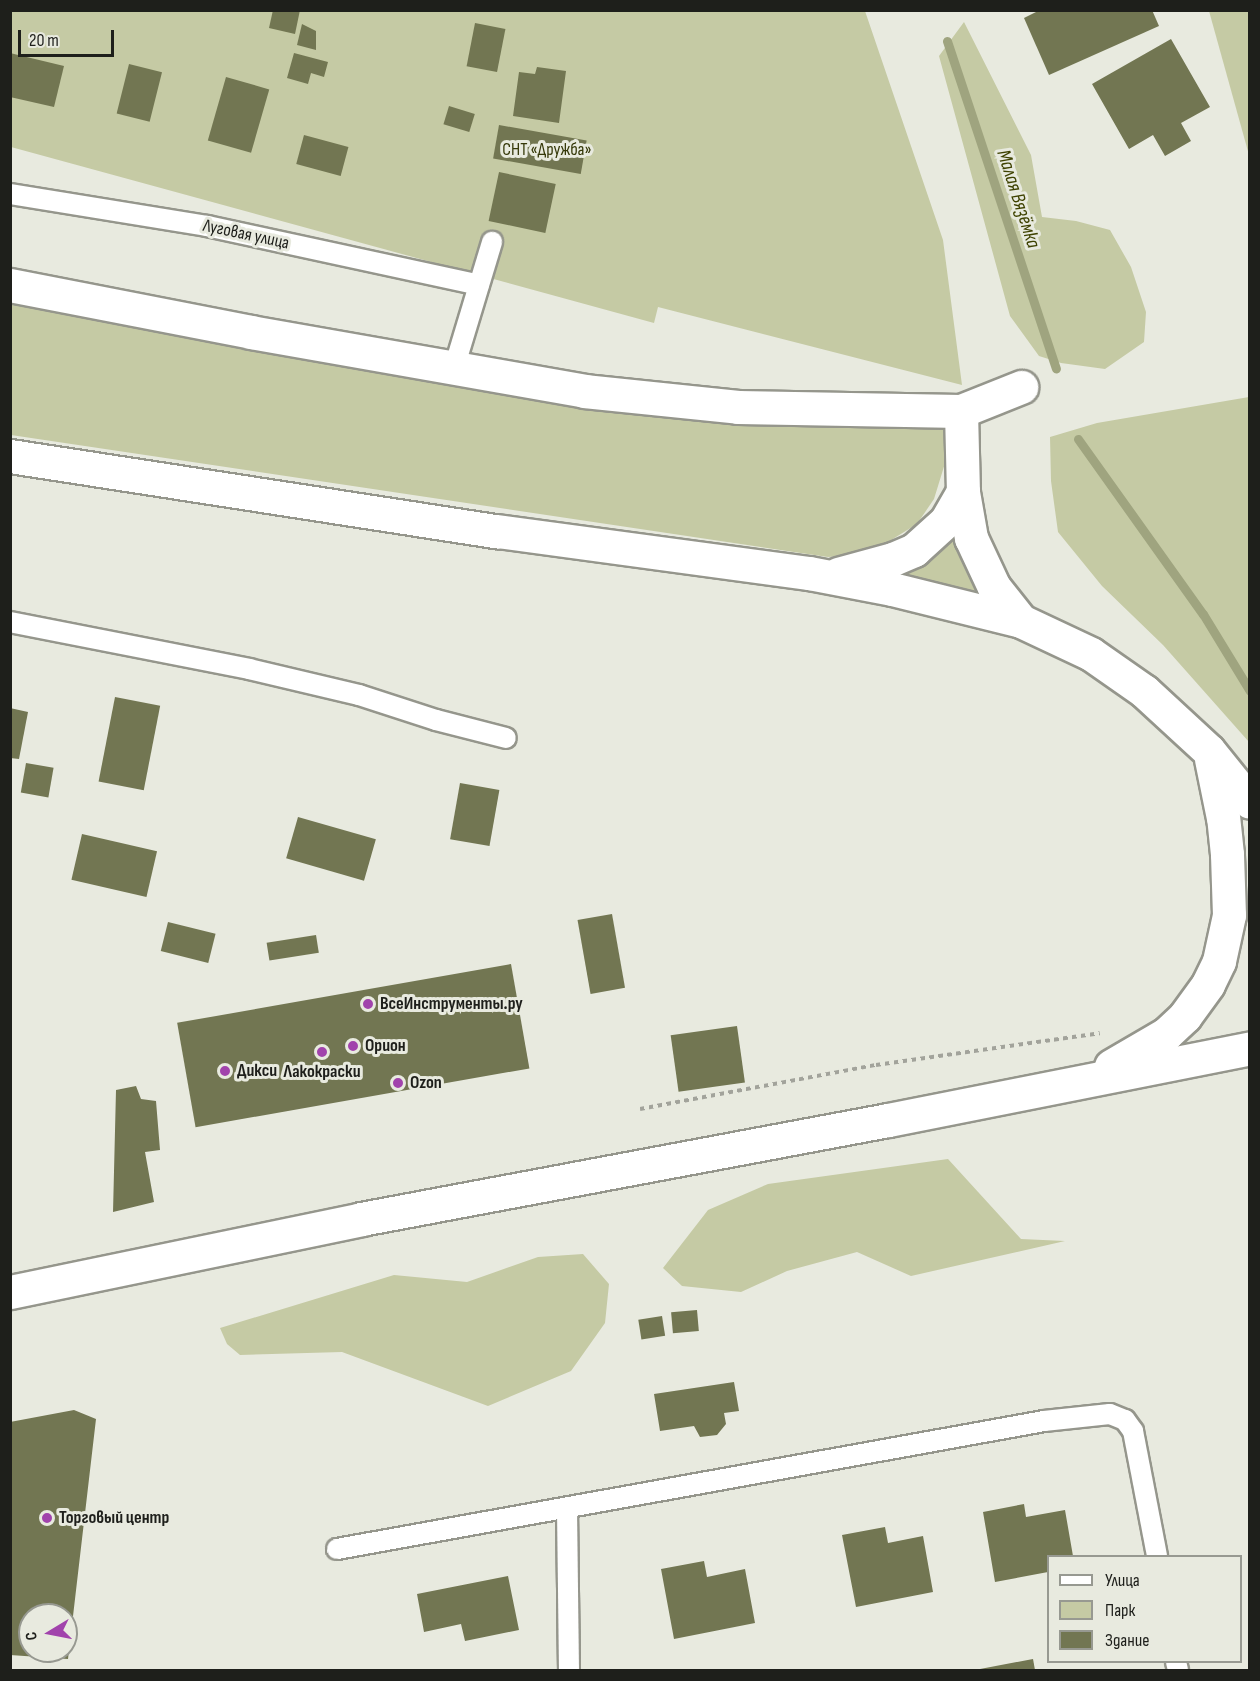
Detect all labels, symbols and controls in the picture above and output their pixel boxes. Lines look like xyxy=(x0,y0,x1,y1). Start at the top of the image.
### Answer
scale bar xyxy=(21,18,117,56)
text: 20 m xyxy=(29,30,59,51)
park label: СНТ «Дружба» xyxy=(502,139,592,161)
water label: Малая Вязёмка xyxy=(991,147,1045,251)
street label: Луговая улица xyxy=(201,215,291,255)
place label: ВсеИнструменты.ру xyxy=(380,993,523,1015)
marker: ВсеИнструменты.ру xyxy=(361,997,375,1011)
place label: Орион xyxy=(365,1035,406,1057)
marker: Орион xyxy=(346,1039,360,1053)
marker: Лакокраски xyxy=(315,1045,329,1059)
place label: Дикси xyxy=(237,1060,277,1082)
place label: Лакокраски xyxy=(284,1061,360,1083)
marker: Дикси xyxy=(218,1064,232,1078)
place label: Ozon xyxy=(410,1072,442,1094)
marker: Ozon xyxy=(391,1076,405,1090)
place label: Торговый центр xyxy=(59,1507,169,1529)
marker: Торговый центр xyxy=(40,1511,54,1525)
legend xyxy=(1047,1555,1242,1663)
text: Улица xyxy=(1105,1570,1140,1591)
text: Парк xyxy=(1105,1600,1135,1621)
north arrow xyxy=(18,1603,78,1663)
text: С xyxy=(22,1630,42,1642)
text: Здание xyxy=(1105,1630,1150,1651)

